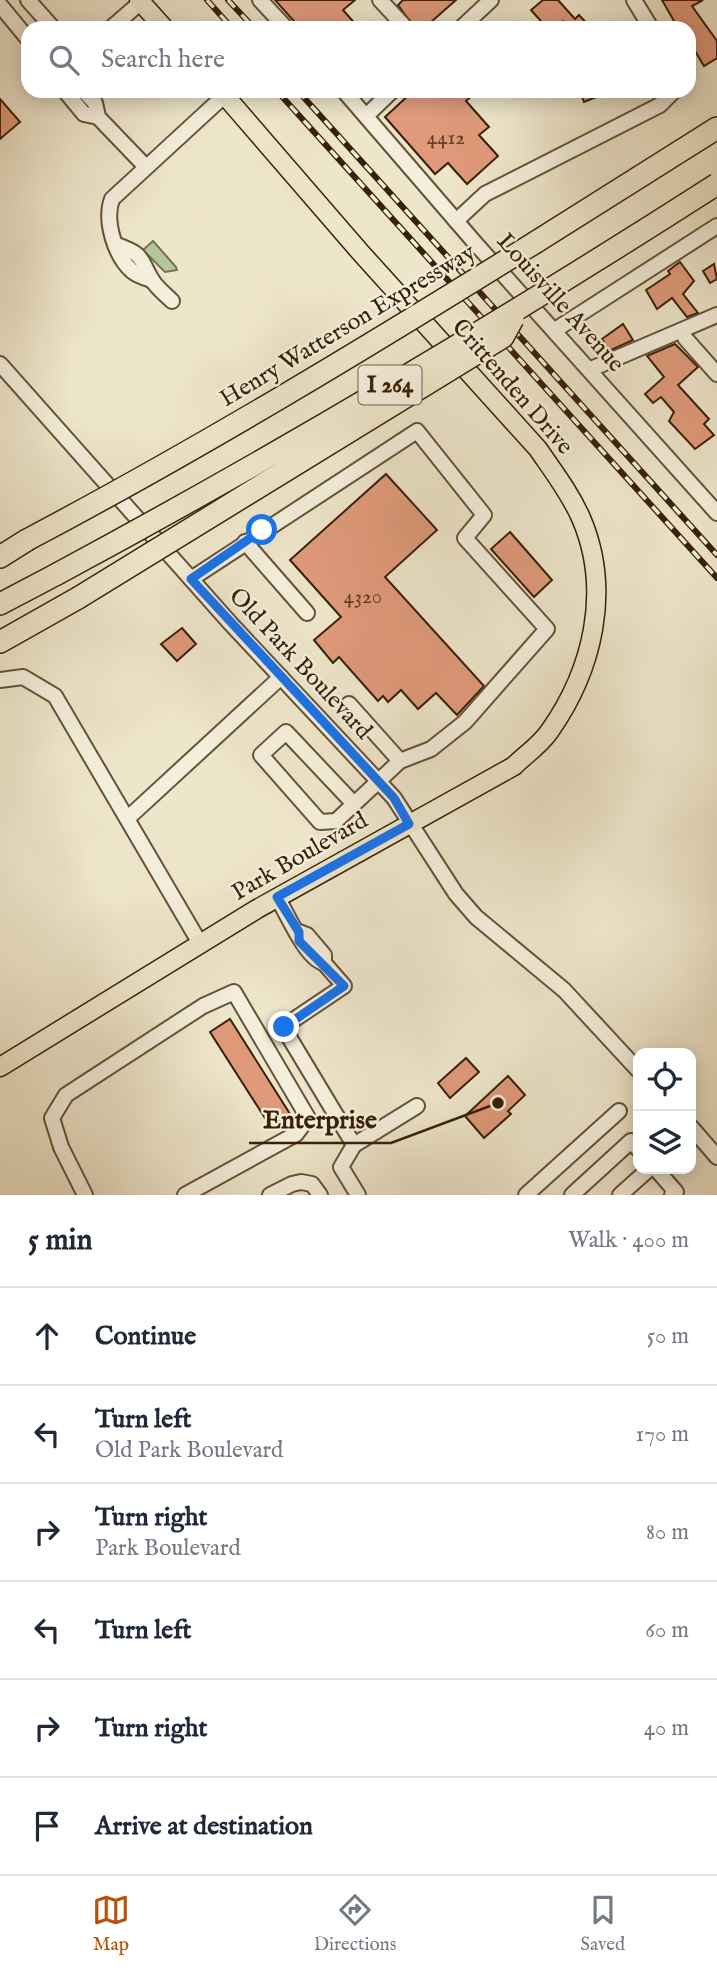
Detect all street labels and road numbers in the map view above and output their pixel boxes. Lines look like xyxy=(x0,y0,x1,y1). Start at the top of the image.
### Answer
street label: Louisville Avenue xyxy=(489,227,631,379)
street label: Henry Watterson Expressway xyxy=(214,237,482,415)
street label: Crittenden Drive xyxy=(444,313,580,461)
road number: I 264 xyxy=(358,366,422,404)
street label: Old Park Boulevard xyxy=(222,582,378,747)
street label: Park Boulevard xyxy=(226,805,374,908)

